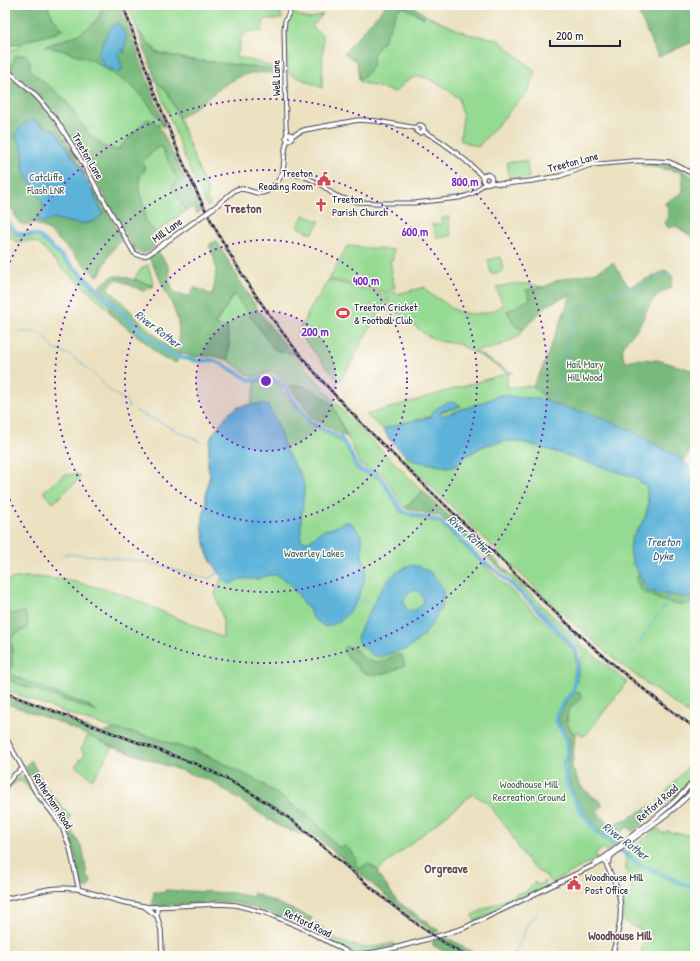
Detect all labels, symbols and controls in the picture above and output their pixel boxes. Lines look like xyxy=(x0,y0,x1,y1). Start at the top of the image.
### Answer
scale bar xyxy=(550,22,620,48)
text: 200 m xyxy=(556,27,583,44)
street label: Well Lane xyxy=(269,59,283,96)
street label: Treeton Lane xyxy=(69,130,107,182)
street label: Treeton Lane xyxy=(546,148,600,175)
place label: Treeton Reading Room xyxy=(259,166,314,193)
park label: Catcliffe Flash LNR xyxy=(26,170,65,197)
public building icon: Treeton Reading Room xyxy=(316,171,332,187)
text: 800 m xyxy=(452,173,478,190)
place label: Treeton Parish Church xyxy=(332,192,388,219)
church icon: Treeton Parish Church xyxy=(313,197,329,213)
district label: Treeton xyxy=(223,199,262,217)
street label: Mill Lane xyxy=(149,214,185,246)
text: 600 m xyxy=(402,223,428,240)
text: 400 m xyxy=(353,272,379,289)
place label: Treeton Cricket & Football Club xyxy=(354,300,418,327)
sports icon: Treeton Cricket & Football Club xyxy=(335,305,351,321)
water label: River Rother xyxy=(131,306,186,353)
text: 200 m xyxy=(301,323,329,340)
park label: Hail Mary Hill Wood xyxy=(566,357,604,384)
centre of rings xyxy=(259,374,273,388)
water label: River Rother xyxy=(444,511,497,560)
water label: Treeton Dyke xyxy=(646,533,682,564)
park label: Waverley Lakes xyxy=(284,546,344,560)
street label: Rotherham Road xyxy=(30,771,77,832)
park label: Woodhouse Mill Recreation Ground xyxy=(493,777,566,804)
street label: Retford Road xyxy=(633,781,681,825)
water label: River Rother xyxy=(599,818,654,865)
district label: Orgreave xyxy=(424,859,469,878)
place label: Woodhouse Mill Post Office xyxy=(585,870,644,897)
public building icon: Woodhouse Mill Post Office xyxy=(566,875,582,891)
street label: Retford Road xyxy=(282,906,334,941)
district label: Woodhouse Mill xyxy=(588,927,653,944)

